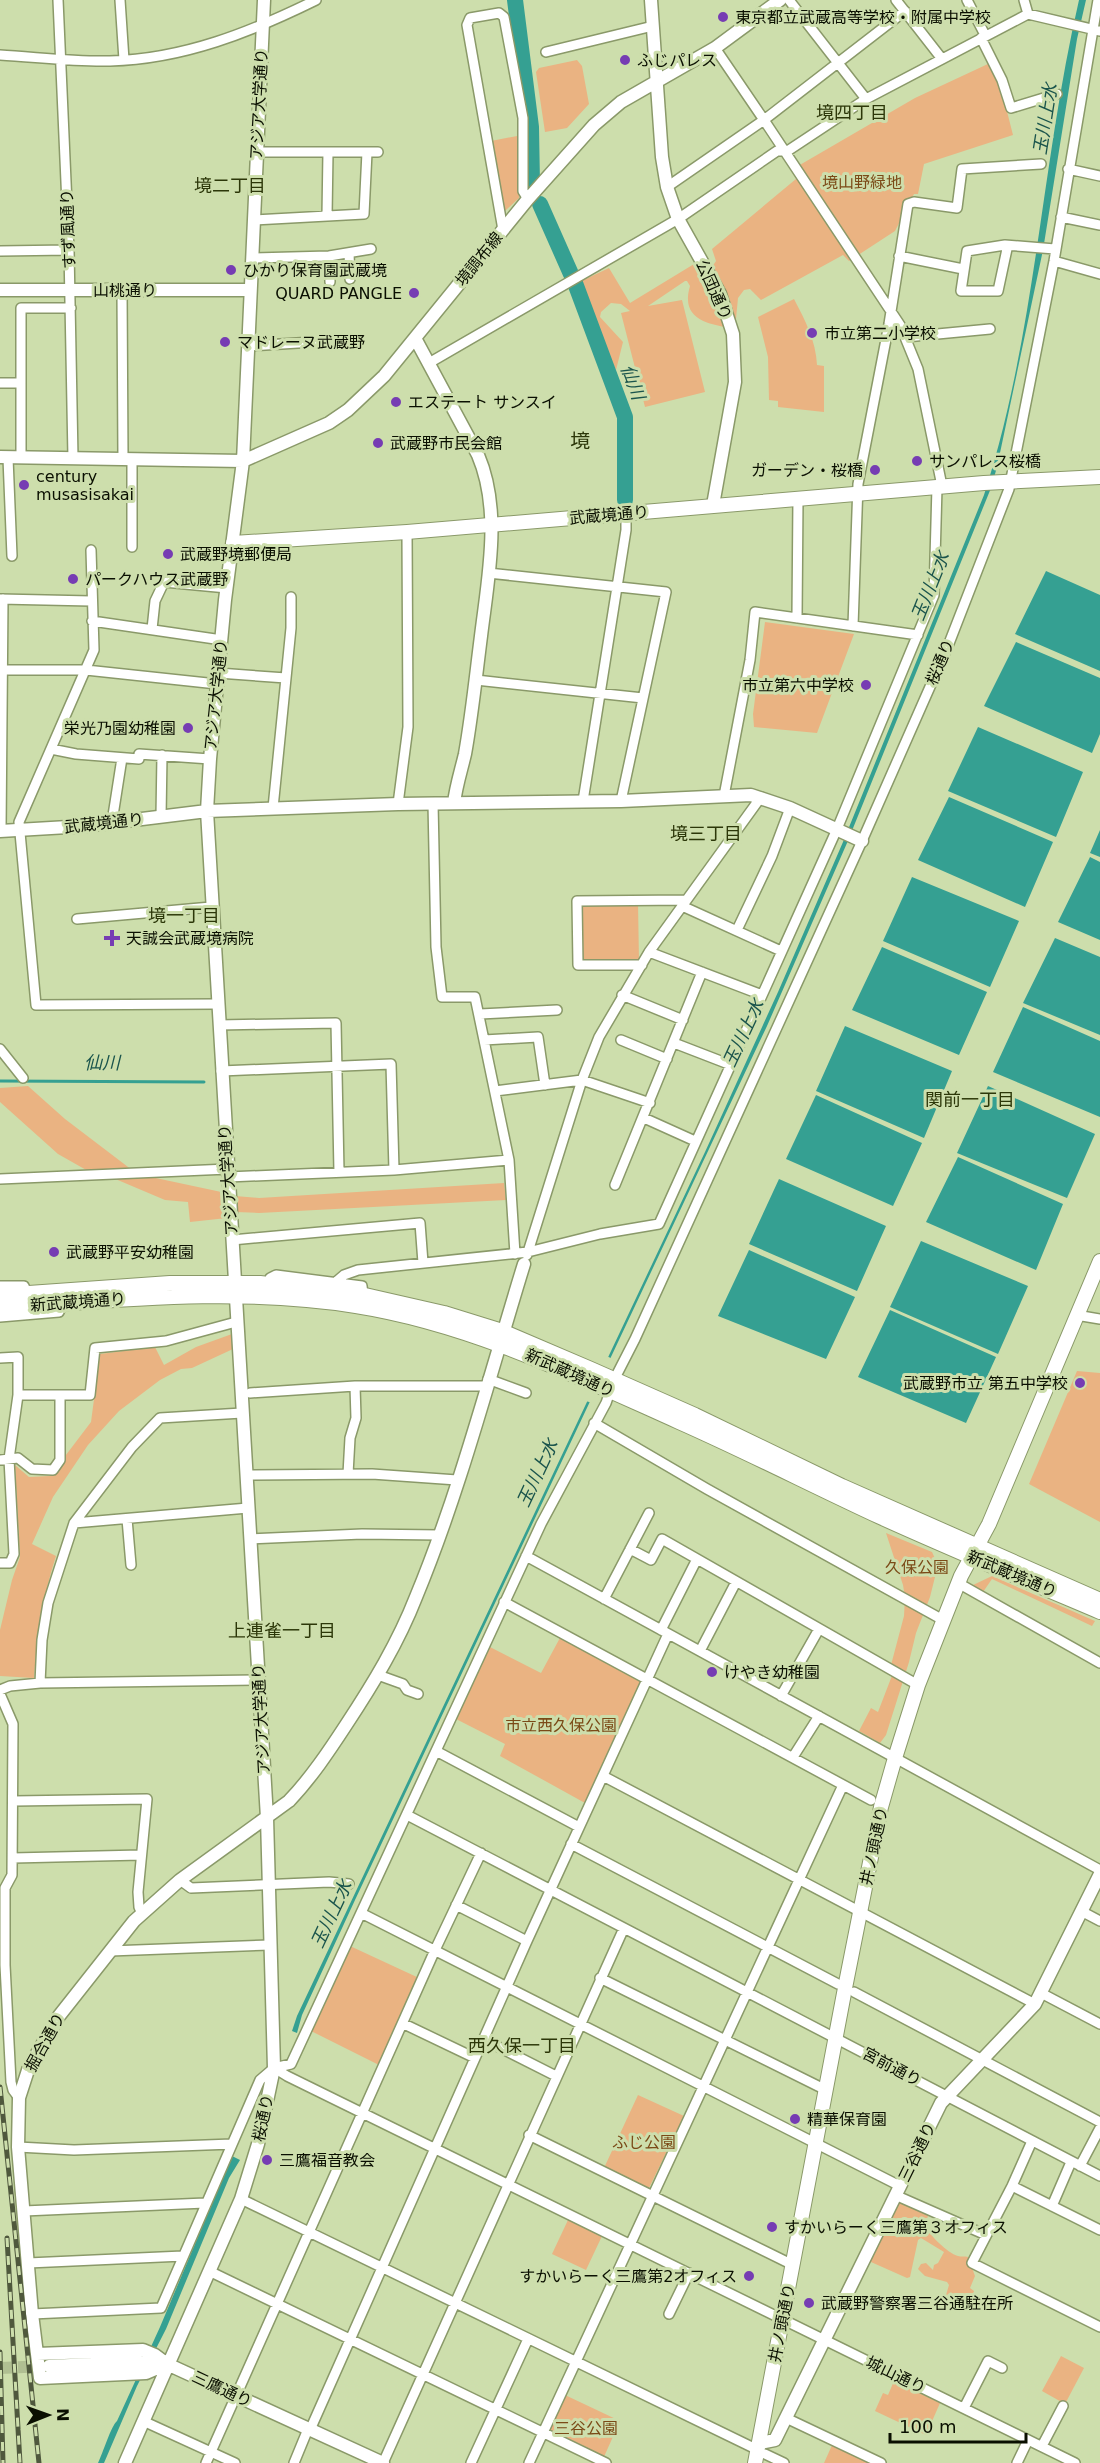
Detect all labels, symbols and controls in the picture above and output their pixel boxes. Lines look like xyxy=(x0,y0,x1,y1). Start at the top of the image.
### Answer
place label: 東京都立武蔵高等学校・附属中学校 xyxy=(735,8,991,27)
marker: 東京都立武蔵高等学校・附属中学校 xyxy=(716,10,730,24)
street label: アジア大学通り xyxy=(247,48,271,160)
place label: ふじパレス xyxy=(637,51,717,70)
marker: ふじパレス xyxy=(618,53,632,67)
water label: 玉川上水 xyxy=(1029,80,1061,156)
district label: 境四丁目 xyxy=(816,102,888,123)
park label: 境山野緑地 xyxy=(822,173,902,192)
district label: 境二丁目 xyxy=(194,175,266,196)
street label: すず風通り xyxy=(57,189,79,269)
street label: 境調布線 xyxy=(451,228,507,290)
street label: 公団通り xyxy=(692,257,736,323)
place label: ひかり保育園武蔵境 xyxy=(243,261,387,280)
marker: ひかり保育園武蔵境 xyxy=(224,263,238,277)
street label: 山桃通り xyxy=(93,281,157,300)
place label: QUARD PANGLE xyxy=(275,284,402,303)
marker: QUARD PANGLE xyxy=(407,286,421,300)
place label: 市立第二小学校 xyxy=(824,324,936,343)
marker: 市立第二小学校 xyxy=(805,326,819,340)
place label: マドレーヌ武蔵野 xyxy=(237,333,365,352)
marker: マドレーヌ武蔵野 xyxy=(218,335,232,349)
water label: 仙川 xyxy=(617,361,650,404)
place label: エステート サンスイ xyxy=(408,393,557,412)
marker: エステート サンスイ xyxy=(389,395,403,409)
district label: 境 xyxy=(570,429,590,453)
place label: 武蔵野市民会館 xyxy=(390,434,502,453)
marker: 武蔵野市民会館 xyxy=(371,436,385,450)
place label: サンパレス桜橋 xyxy=(929,452,1041,471)
marker: サンパレス桜橋 xyxy=(910,454,924,468)
place label: ガーデン・桜橋 xyxy=(751,461,863,480)
marker: ガーデン・桜橋 xyxy=(868,463,882,477)
place label: century musasisakai xyxy=(36,467,134,504)
marker: century musasisakai xyxy=(17,478,31,492)
street label: 武蔵境通り xyxy=(568,502,650,528)
place label: 武蔵野境郵便局 xyxy=(180,545,292,564)
marker: 武蔵野境郵便局 xyxy=(161,547,175,561)
water label: 玉川上水 xyxy=(907,547,954,623)
place label: パークハウス武蔵野 xyxy=(85,570,228,589)
marker: パークハウス武蔵野 xyxy=(66,572,80,586)
street label: 桜通り xyxy=(922,636,958,688)
street label: アジア大学通り xyxy=(201,639,231,751)
place label: 市立第六中学校 xyxy=(742,676,854,695)
marker: 市立第六中学校 xyxy=(859,678,873,692)
place label: 栄光乃園幼稚園 xyxy=(64,719,176,738)
marker: 栄光乃園幼稚園 xyxy=(181,721,195,735)
street label: 武蔵境通り xyxy=(63,809,145,837)
district label: 境三丁目 xyxy=(670,823,742,844)
district label: 境一丁目 xyxy=(148,905,220,926)
marker: 天誠会武蔵境病院 xyxy=(103,929,121,947)
place label: 天誠会武蔵境病院 xyxy=(126,929,254,948)
water label: 玉川上水 xyxy=(718,994,769,1070)
water label: 仙川 xyxy=(84,1052,122,1073)
district label: 関前一丁目 xyxy=(925,1089,1015,1110)
street label: アジア大学通り xyxy=(215,1124,241,1236)
place label: 武蔵野平安幼稚園 xyxy=(66,1243,194,1262)
marker: 武蔵野平安幼稚園 xyxy=(47,1245,61,1259)
street label: 新武蔵境通り xyxy=(29,1289,127,1315)
street label: 新武蔵境通り xyxy=(522,1345,618,1401)
place label: 武蔵野市立 第五中学校 xyxy=(903,1374,1068,1393)
marker: 武蔵野市立 第五中学校 xyxy=(1073,1376,1087,1390)
water label: 玉川上水 xyxy=(512,1434,563,1510)
street label: 新武蔵境通り xyxy=(964,1546,1060,1602)
park label: 久保公園 xyxy=(885,1558,949,1577)
district label: 上連雀一丁目 xyxy=(228,1620,336,1641)
street label: アジア大学通り xyxy=(249,1663,273,1775)
place label: けやき幼稚園 xyxy=(724,1663,820,1682)
marker: けやき幼稚園 xyxy=(705,1665,719,1679)
park label: 市立西久保公園 xyxy=(505,1716,617,1735)
street label: 井ノ頭通り xyxy=(856,1805,892,1887)
water label: 玉川上水 xyxy=(306,1875,357,1951)
street label: 掘合通り xyxy=(21,2009,69,2075)
district label: 西久保一丁目 xyxy=(468,2035,576,2056)
street label: 宮前通り xyxy=(859,2044,925,2090)
street label: 桜通り xyxy=(249,2093,277,2143)
place label: 精華保育園 xyxy=(807,2110,887,2129)
marker: 精華保育園 xyxy=(788,2112,802,2126)
street label: 三谷通り xyxy=(894,2119,940,2185)
park label: ふじ公園 xyxy=(612,2133,676,2152)
place label: 三鷹福音教会 xyxy=(279,2151,375,2170)
marker: 三鷹福音教会 xyxy=(260,2153,274,2167)
place label: すかいらーく三鷹第３オフィス xyxy=(784,2218,1008,2237)
marker: すかいらーく三鷹第３オフィス xyxy=(765,2220,779,2234)
place label: すかいらーく三鷹第2オフィス xyxy=(519,2267,737,2286)
marker: すかいらーく三鷹第2オフィス xyxy=(742,2269,756,2283)
street label: 井ノ頭通り xyxy=(765,2282,799,2364)
place label: 武蔵野警察署三谷通駐在所 xyxy=(821,2294,1013,2313)
marker: 武蔵野警察署三谷通駐在所 xyxy=(802,2296,816,2310)
street label: 城山通り xyxy=(863,2352,929,2398)
street label: 三鷹通り xyxy=(189,2367,255,2411)
north arrow xyxy=(18,2385,78,2445)
scale bar xyxy=(890,2406,1026,2444)
text: N xyxy=(53,2408,72,2422)
text: 100 m xyxy=(899,2416,957,2437)
park label: 三谷公園 xyxy=(554,2419,618,2438)

